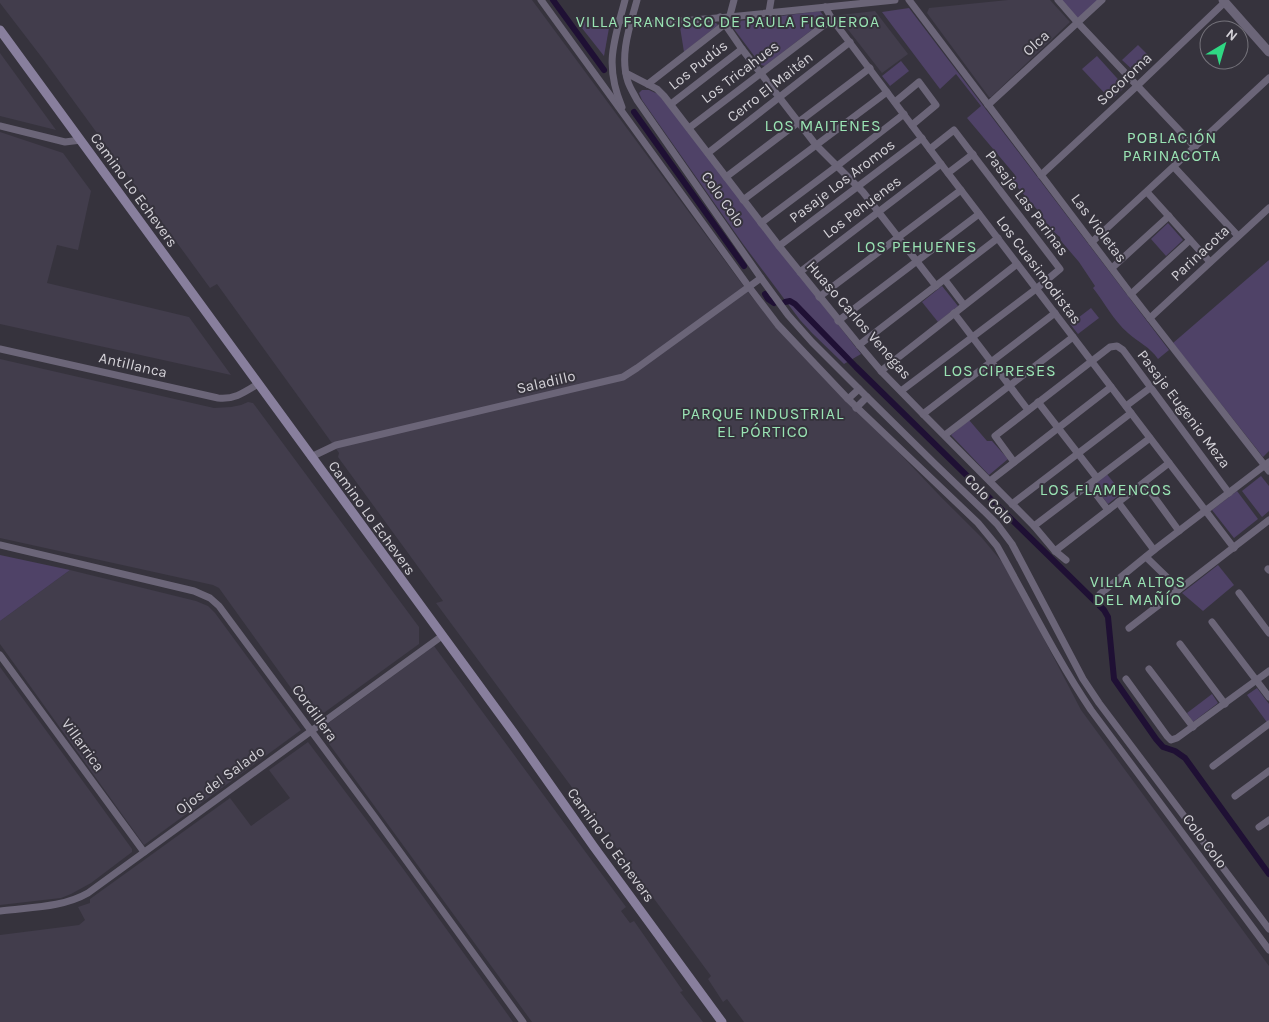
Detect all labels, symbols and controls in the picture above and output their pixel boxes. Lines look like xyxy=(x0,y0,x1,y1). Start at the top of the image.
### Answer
district label: VILLA FRANCISCO DE PAULA FIGUEROA xyxy=(576,12,880,31)
north arrow xyxy=(1199,20,1249,70)
text: N xyxy=(1223,25,1241,45)
street label: Olca xyxy=(1019,26,1053,60)
street label: Los Pudús xyxy=(665,36,731,94)
street label: Los Tricahues xyxy=(698,37,782,107)
street label: Cerro El Maitén xyxy=(724,48,816,126)
street label: Socoroma xyxy=(1093,49,1155,109)
district label: LOS MAITENES xyxy=(764,116,882,135)
district label: POBLACIÓN PARINACOTA xyxy=(1123,128,1221,165)
street label: Camino Lo Echevers xyxy=(86,129,182,251)
street label: Pasaje Los Aromos xyxy=(786,135,898,227)
street label: Pasaje Las Parinas xyxy=(982,147,1072,259)
street label: Colo Colo xyxy=(698,168,748,230)
street label: Los Pehuenes xyxy=(819,172,905,242)
street label: Las Violetas xyxy=(1067,190,1131,266)
street label: Los Cuasimodistas xyxy=(992,212,1086,328)
street label: Parinacota xyxy=(1167,221,1233,285)
district label: LOS PEHUENES xyxy=(857,237,977,256)
street label: Huaso Carlos Venegas xyxy=(803,257,915,383)
street label: Pasaje Eugenio Meza xyxy=(1134,346,1234,472)
street label: Antillanca xyxy=(97,348,169,382)
district label: LOS CIPRESES xyxy=(943,361,1057,380)
street label: Saladillo xyxy=(515,367,577,397)
district label: PARQUE INDUSTRIAL EL PÓRTICO xyxy=(682,404,844,441)
street label: Camino Lo Echevers xyxy=(324,457,420,579)
street label: Colo Colo xyxy=(961,470,1017,528)
district label: LOS FLAMENCOS xyxy=(1040,480,1172,499)
district label: VILLA ALTOS DEL MAÑÍO xyxy=(1090,572,1186,609)
street label: Cordillera xyxy=(288,681,342,745)
street label: Villarrica xyxy=(58,715,108,775)
street label: Ojos del Salado xyxy=(172,742,268,818)
street label: Camino Lo Echevers xyxy=(563,784,659,906)
street label: Colo Colo xyxy=(1179,810,1231,872)

